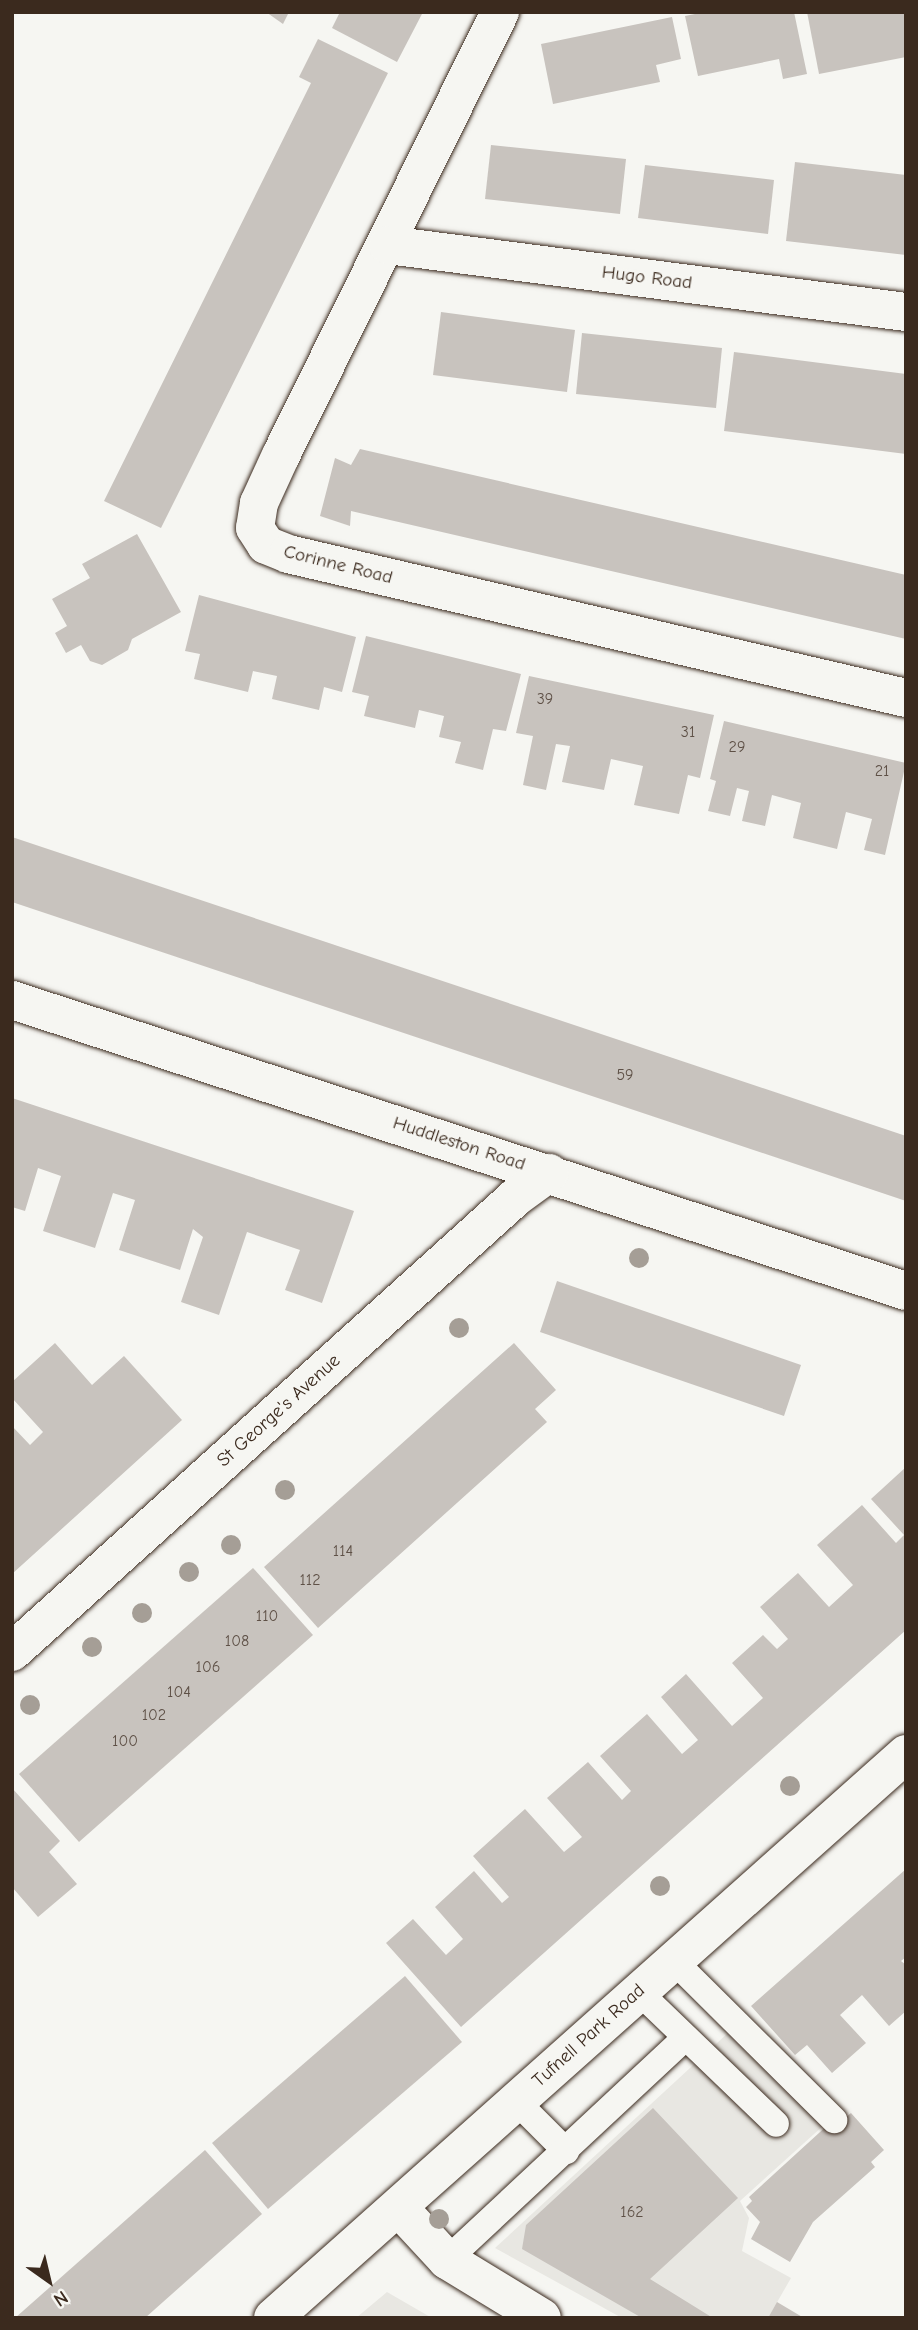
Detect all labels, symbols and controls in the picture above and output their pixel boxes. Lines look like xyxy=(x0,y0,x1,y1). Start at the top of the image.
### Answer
street label: Hugo Road xyxy=(600,261,694,295)
street label: Corinne Road xyxy=(281,540,395,590)
house number: 39 xyxy=(537,689,553,709)
house number: 31 xyxy=(681,722,695,742)
house number: 29 xyxy=(729,737,745,757)
house number: 21 xyxy=(875,761,889,781)
house number: 59 xyxy=(616,1065,634,1085)
street label: Huddleston Road xyxy=(390,1112,528,1176)
street label: St George's Avenue xyxy=(213,1350,345,1472)
house number: 114 xyxy=(333,1541,353,1561)
house number: 112 xyxy=(299,1570,321,1590)
house number: 110 xyxy=(256,1606,278,1626)
house number: 108 xyxy=(225,1631,249,1651)
house number: 106 xyxy=(196,1657,220,1677)
house number: 104 xyxy=(167,1682,191,1702)
house number: 102 xyxy=(142,1705,166,1725)
house number: 100 xyxy=(112,1731,138,1751)
street label: Tufnell Park Road xyxy=(528,1980,650,2092)
house number: 162 xyxy=(620,2202,644,2222)
north arrow xyxy=(14,2246,84,2316)
text: N xyxy=(49,2286,72,2311)

